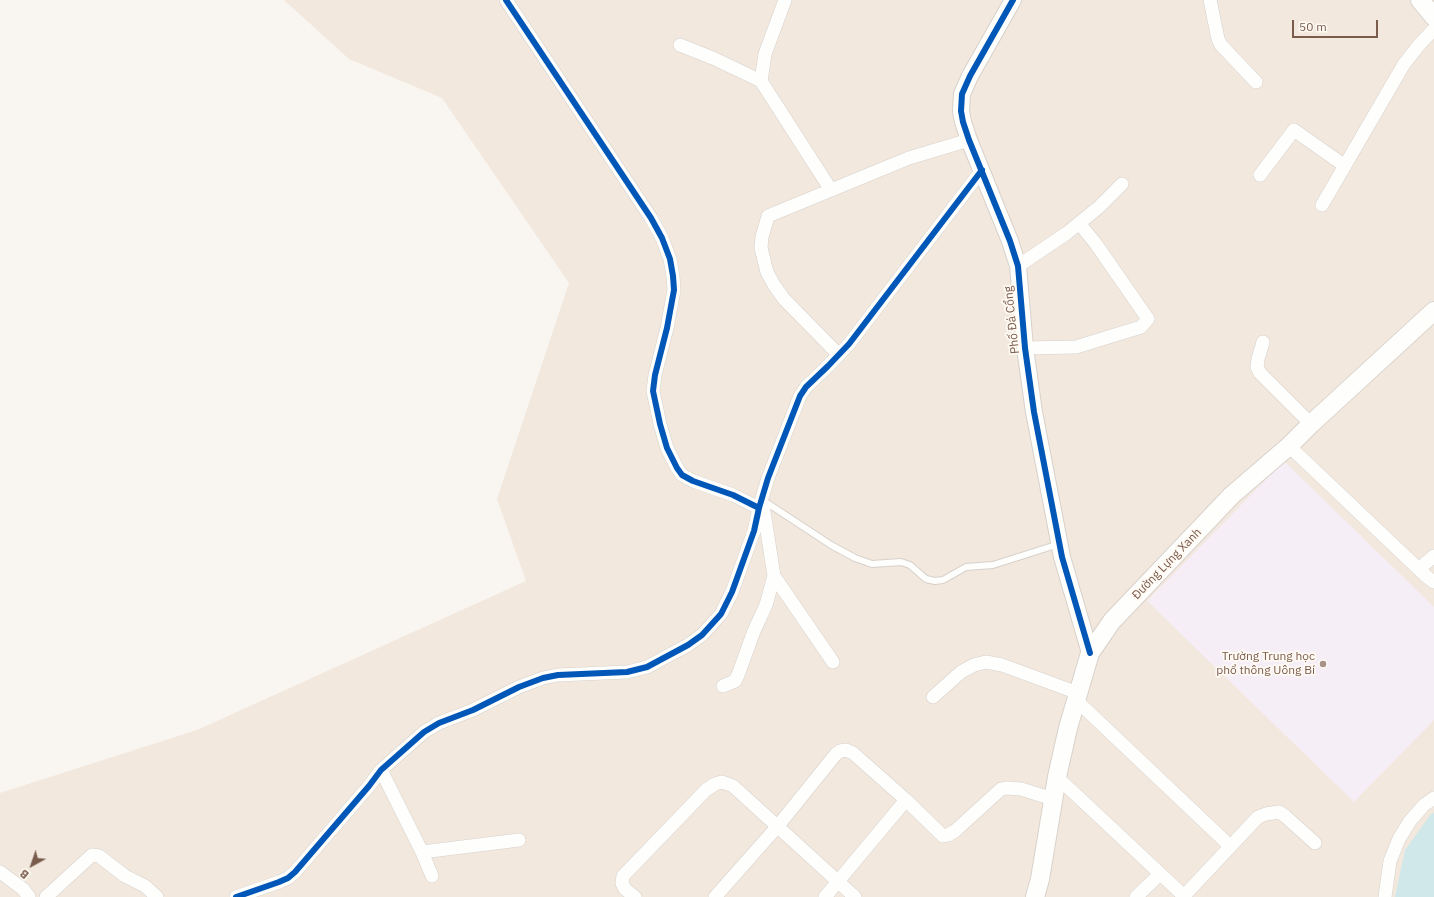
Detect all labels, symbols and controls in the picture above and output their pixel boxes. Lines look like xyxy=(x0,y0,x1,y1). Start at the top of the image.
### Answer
scale bar xyxy=(1294,12,1380,38)
text: 50 m xyxy=(1299,19,1327,34)
street label: Phố Đá Cổng xyxy=(1001,285,1023,355)
street label: Đường Lựng Xanh xyxy=(1129,525,1205,603)
place label: Trường Trung học phổ thông Uông Bí xyxy=(1216,650,1315,678)
marker: Trường Trung học phổ thông Uông Bí xyxy=(1318,659,1328,669)
north arrow xyxy=(12,845,52,885)
text: B xyxy=(17,866,32,882)

